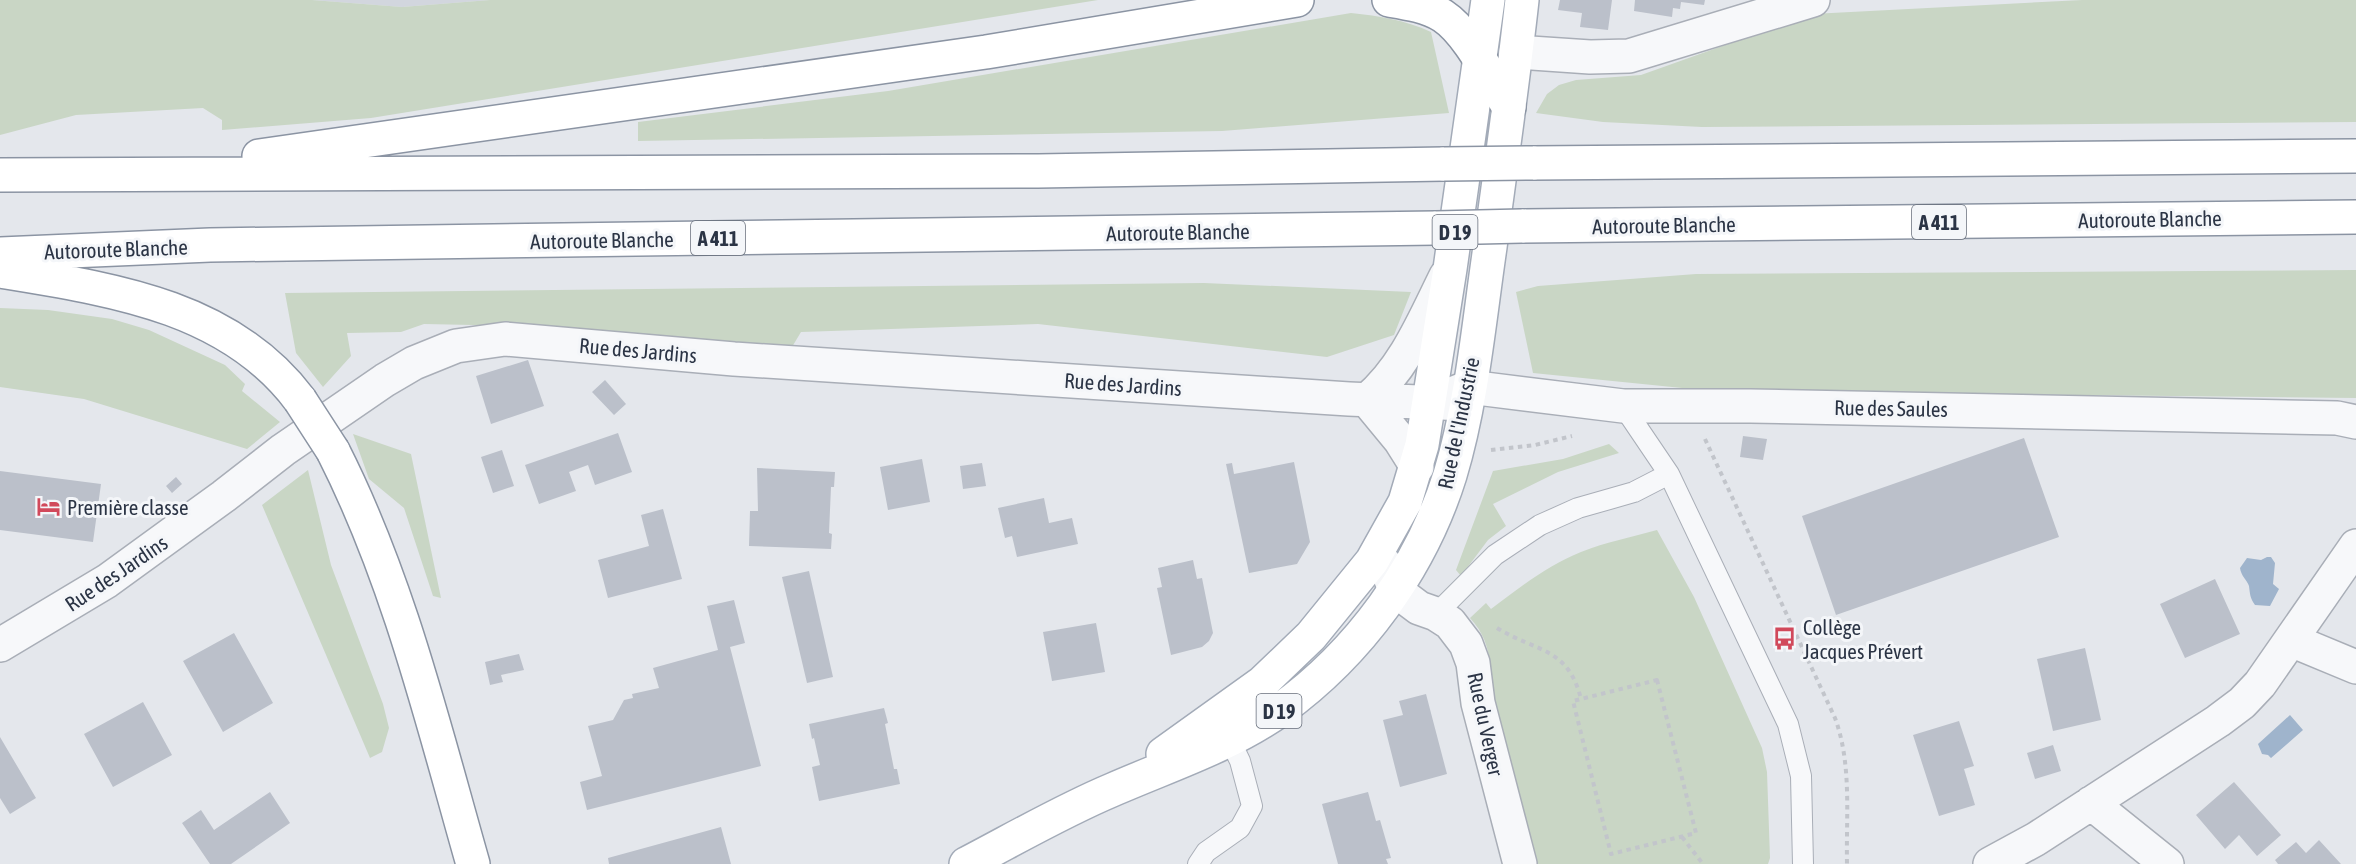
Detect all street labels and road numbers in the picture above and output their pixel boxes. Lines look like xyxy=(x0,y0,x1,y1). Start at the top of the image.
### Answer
road number: A 411 xyxy=(1912,205,1966,239)
street label: Autoroute Blanche xyxy=(2078,206,2222,232)
street label: Autoroute Blanche xyxy=(1592,212,1736,238)
road number: D 19 xyxy=(1432,215,1478,249)
street label: Autoroute Blanche xyxy=(1106,219,1250,245)
road number: A 411 xyxy=(691,221,745,255)
street label: Autoroute Blanche xyxy=(530,227,674,253)
street label: Autoroute Blanche xyxy=(44,235,188,263)
street label: Rue des Jardins xyxy=(578,333,698,367)
street label: Rue de l'Industrie xyxy=(1432,355,1484,491)
street label: Rue des Jardins xyxy=(1063,368,1183,400)
street label: Rue des Saules xyxy=(1834,395,1948,421)
street label: Rue des Jardins xyxy=(60,530,172,616)
street label: Rue du Verger xyxy=(1463,670,1509,779)
road number: D 19 xyxy=(1256,694,1302,728)

